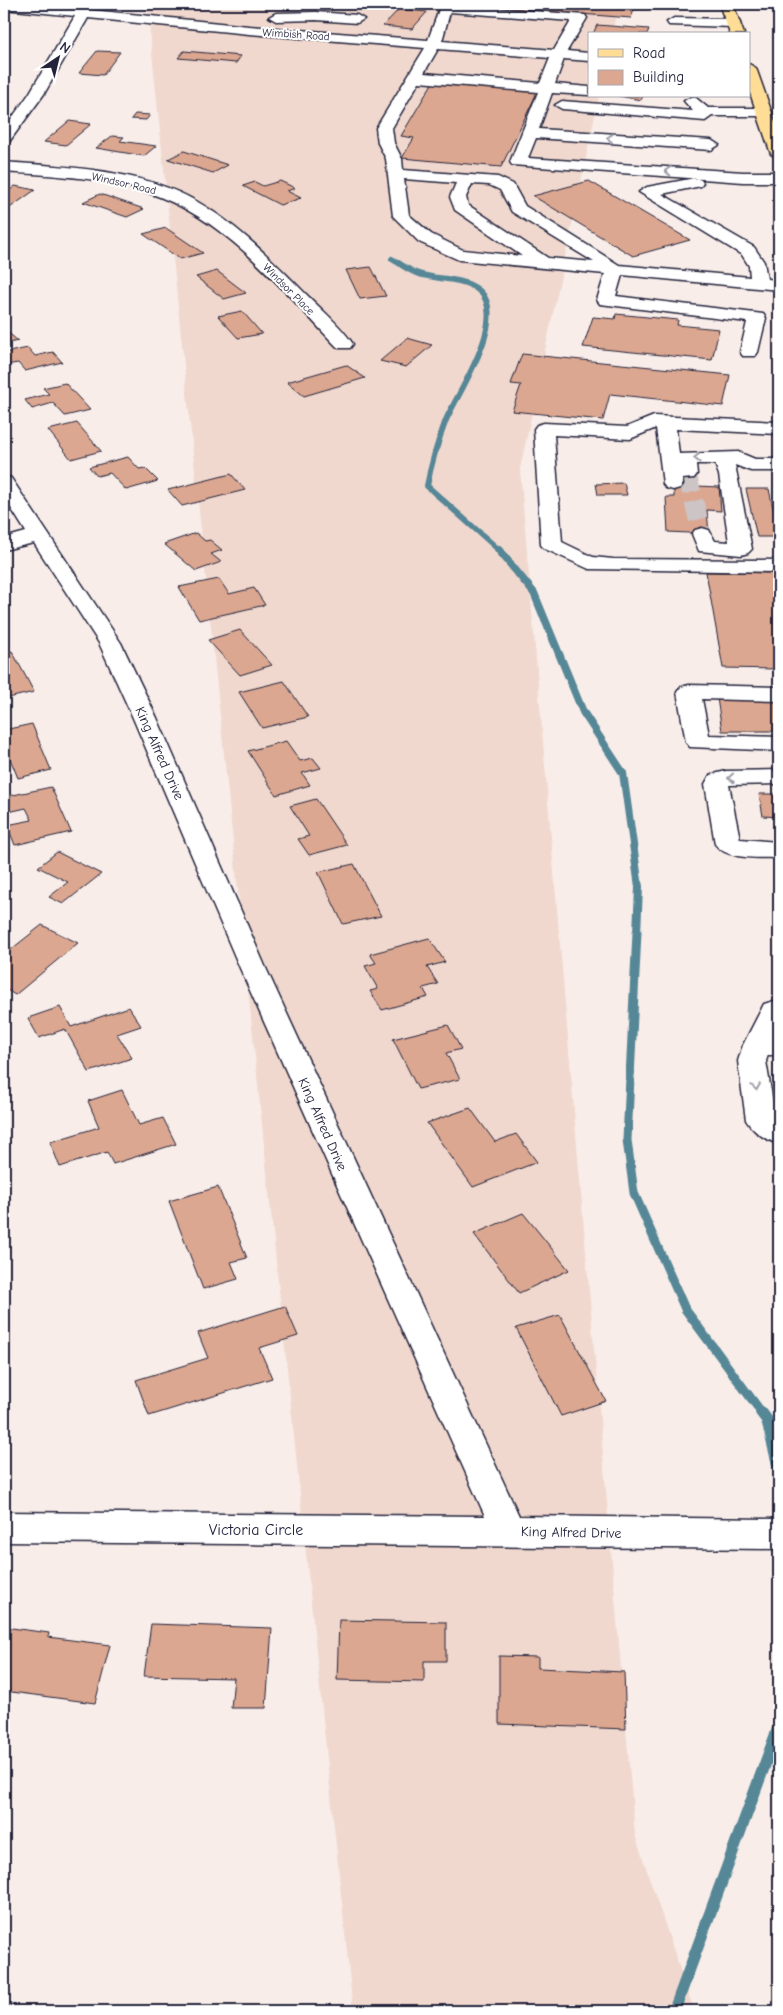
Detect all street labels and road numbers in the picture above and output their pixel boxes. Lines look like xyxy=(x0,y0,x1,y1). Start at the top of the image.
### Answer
street label: Wimbish Road xyxy=(262,26,330,43)
street label: Windsor Road xyxy=(90,170,158,197)
street label: Windsor Place xyxy=(260,261,317,318)
street label: King Alfred Drive xyxy=(131,704,188,803)
street label: King Alfred Drive xyxy=(294,1075,351,1174)
street label: Victoria Circle xyxy=(209,1521,303,1539)
street label: King Alfred Drive xyxy=(521,1523,621,1542)

